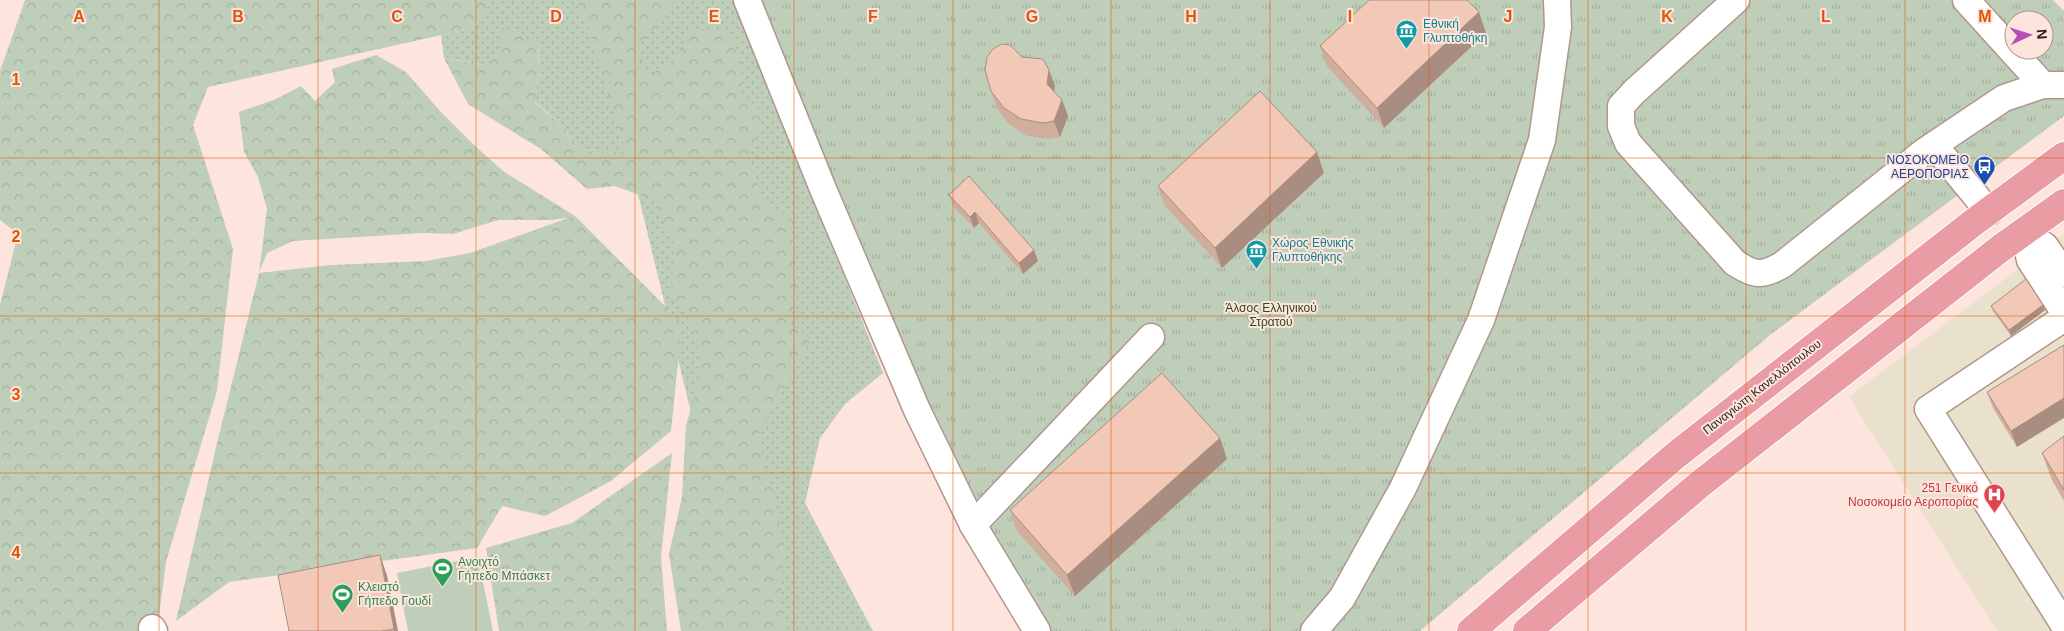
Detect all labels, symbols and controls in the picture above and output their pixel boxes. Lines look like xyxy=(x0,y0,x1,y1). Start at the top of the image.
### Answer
text: A xyxy=(73,8,85,25)
text: B xyxy=(232,8,244,25)
text: C xyxy=(391,8,403,25)
text: D xyxy=(550,8,562,25)
text: E xyxy=(709,8,720,25)
text: F xyxy=(868,8,878,25)
text: G xyxy=(1026,8,1038,25)
text: H xyxy=(1185,8,1197,25)
text: I xyxy=(1348,8,1352,25)
text: J xyxy=(1504,8,1512,25)
text: K xyxy=(1661,8,1673,25)
text: L xyxy=(1821,8,1831,25)
text: M xyxy=(1978,8,1992,25)
north arrow xyxy=(2004,10,2054,60)
place label: Εθνική Γλυπτοθήκη xyxy=(1423,17,1487,45)
museum icon: Εθνική Γλυπτοθήκη xyxy=(1395,19,1419,50)
text: N xyxy=(2034,28,2050,40)
text: 1 xyxy=(12,71,21,88)
place label: ΝΟΣΟΚΟΜΕΙΟ ΑΕΡΟΠΟΡΙΑΣ xyxy=(1887,153,1969,181)
bus stop icon: ΝΟΣΟΚΟΜΕΙΟ ΑΕΡΟΠΟΡΙΑΣ xyxy=(1973,155,1997,186)
text: 2 xyxy=(12,228,21,245)
place label: Χώρος Εθνικής Γλυπτοθήκης xyxy=(1272,236,1354,264)
museum icon: Χώρος Εθνικής Γλυπτοθήκης xyxy=(1244,238,1268,269)
park label: Άλσος Ελληνικού Στρατού xyxy=(1225,301,1317,329)
street label: Παναγιώτη Κανελλόπουλου xyxy=(1700,337,1824,437)
text: 3 xyxy=(12,386,21,403)
place label: 251 Γενικό Νοσοκομείο Αεροπορίας xyxy=(1848,481,1978,509)
hospital icon: 251 Γενικό Νοσοκομείο Αεροπορίας xyxy=(1982,483,2006,514)
text: 4 xyxy=(12,544,21,561)
place label: Ανοιχτό Γήπεδο Μπάσκετ xyxy=(458,555,550,583)
sports icon: Ανοιχτό Γήπεδο Μπάσκετ xyxy=(430,557,454,588)
place label: Κλειστό Γήπεδο Γουδί xyxy=(358,580,431,608)
sports icon: Κλειστό Γήπεδο Γουδί xyxy=(330,582,354,613)

